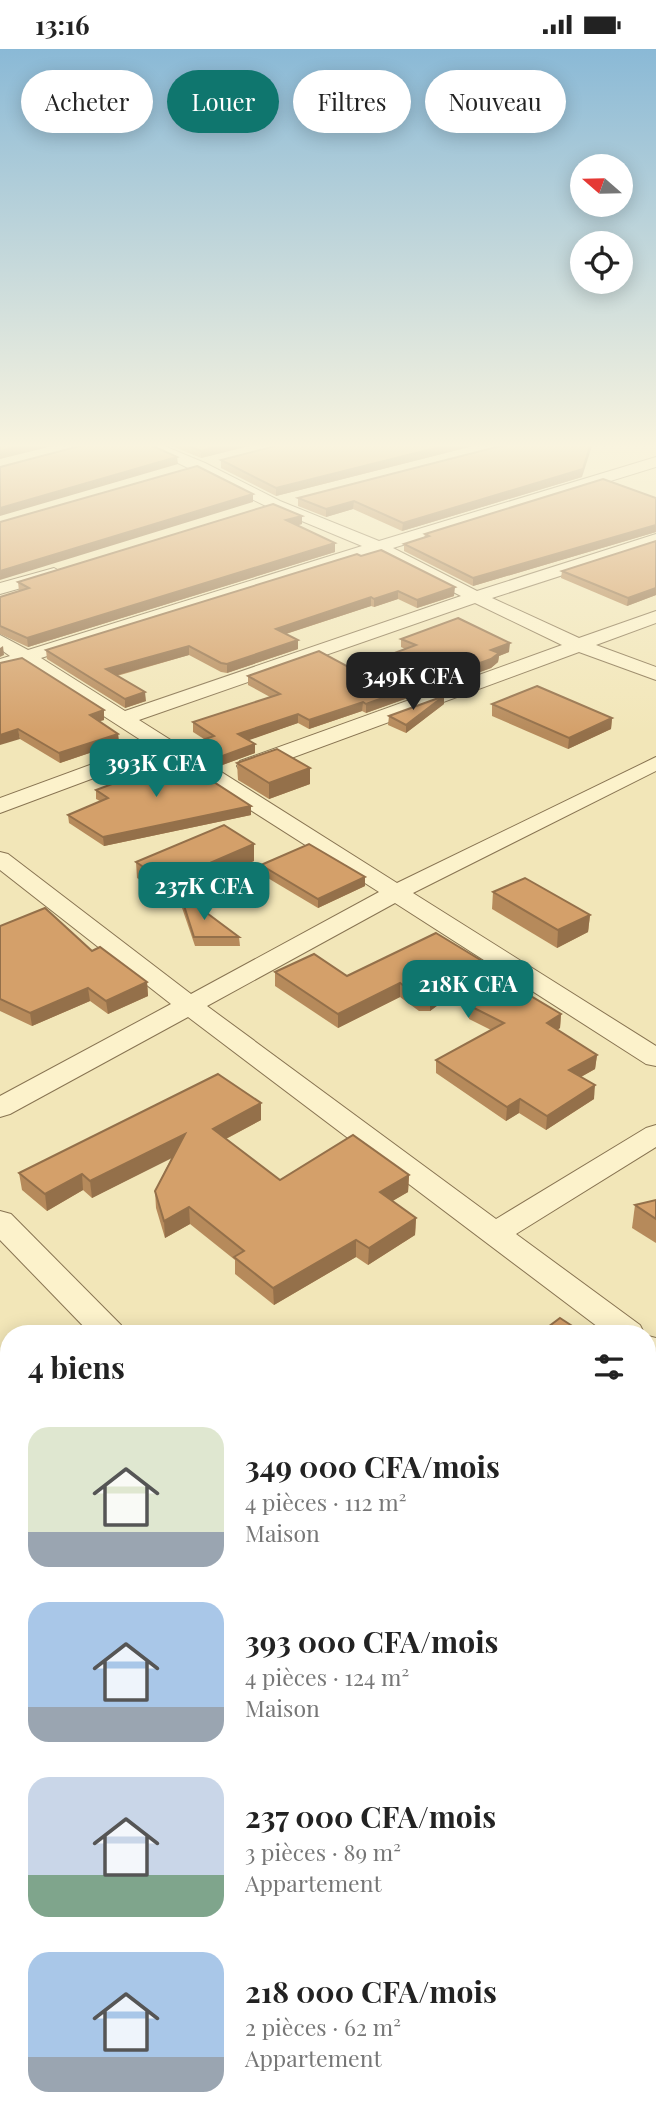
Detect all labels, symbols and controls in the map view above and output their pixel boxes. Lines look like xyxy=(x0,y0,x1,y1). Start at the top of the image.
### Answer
text: 13:16 xyxy=(35,7,90,42)
chip: Acheter xyxy=(21,70,153,133)
chip: Louer xyxy=(167,70,279,133)
chip: Filtres xyxy=(293,70,411,133)
chip: Nouveau xyxy=(425,70,566,133)
north arrow xyxy=(570,154,634,217)
map controls xyxy=(570,154,633,294)
button: locate xyxy=(570,231,633,294)
pin: 349K CFA xyxy=(341,653,485,712)
text: 349K CFA xyxy=(362,659,464,690)
pin: 393K CFA xyxy=(84,739,228,799)
text: 393K CFA xyxy=(106,746,206,777)
pin: 237K CFA xyxy=(132,863,276,922)
text: 237K CFA xyxy=(154,869,254,900)
pin: 218K CFA xyxy=(396,961,540,1020)
text: 218K CFA xyxy=(418,967,518,998)
text: 4 biens xyxy=(28,1347,125,1387)
icon: filters xyxy=(590,1348,628,1386)
text: 349 000 CFA/mois xyxy=(245,1446,500,1486)
icon: home xyxy=(84,1455,168,1539)
text: 4 pièces · 112 m² xyxy=(245,1486,406,1517)
text: Maison xyxy=(245,1517,320,1548)
text: 393 000 CFA/mois xyxy=(245,1621,498,1661)
icon: home xyxy=(84,1630,168,1714)
text: 4 pièces · 124 m² xyxy=(245,1661,409,1692)
text: Maison xyxy=(245,1692,320,1723)
text: 237 000 CFA/mois xyxy=(245,1796,496,1836)
icon: home xyxy=(84,1805,168,1889)
text: 3 pièces · 89 m² xyxy=(245,1836,401,1867)
text: Appartement xyxy=(245,1867,382,1898)
text: 218 000 CFA/mois xyxy=(245,1971,497,2011)
icon: home xyxy=(84,1980,168,2064)
text: 2 pièces · 62 m² xyxy=(245,2011,401,2042)
text: Appartement xyxy=(245,2042,382,2073)

